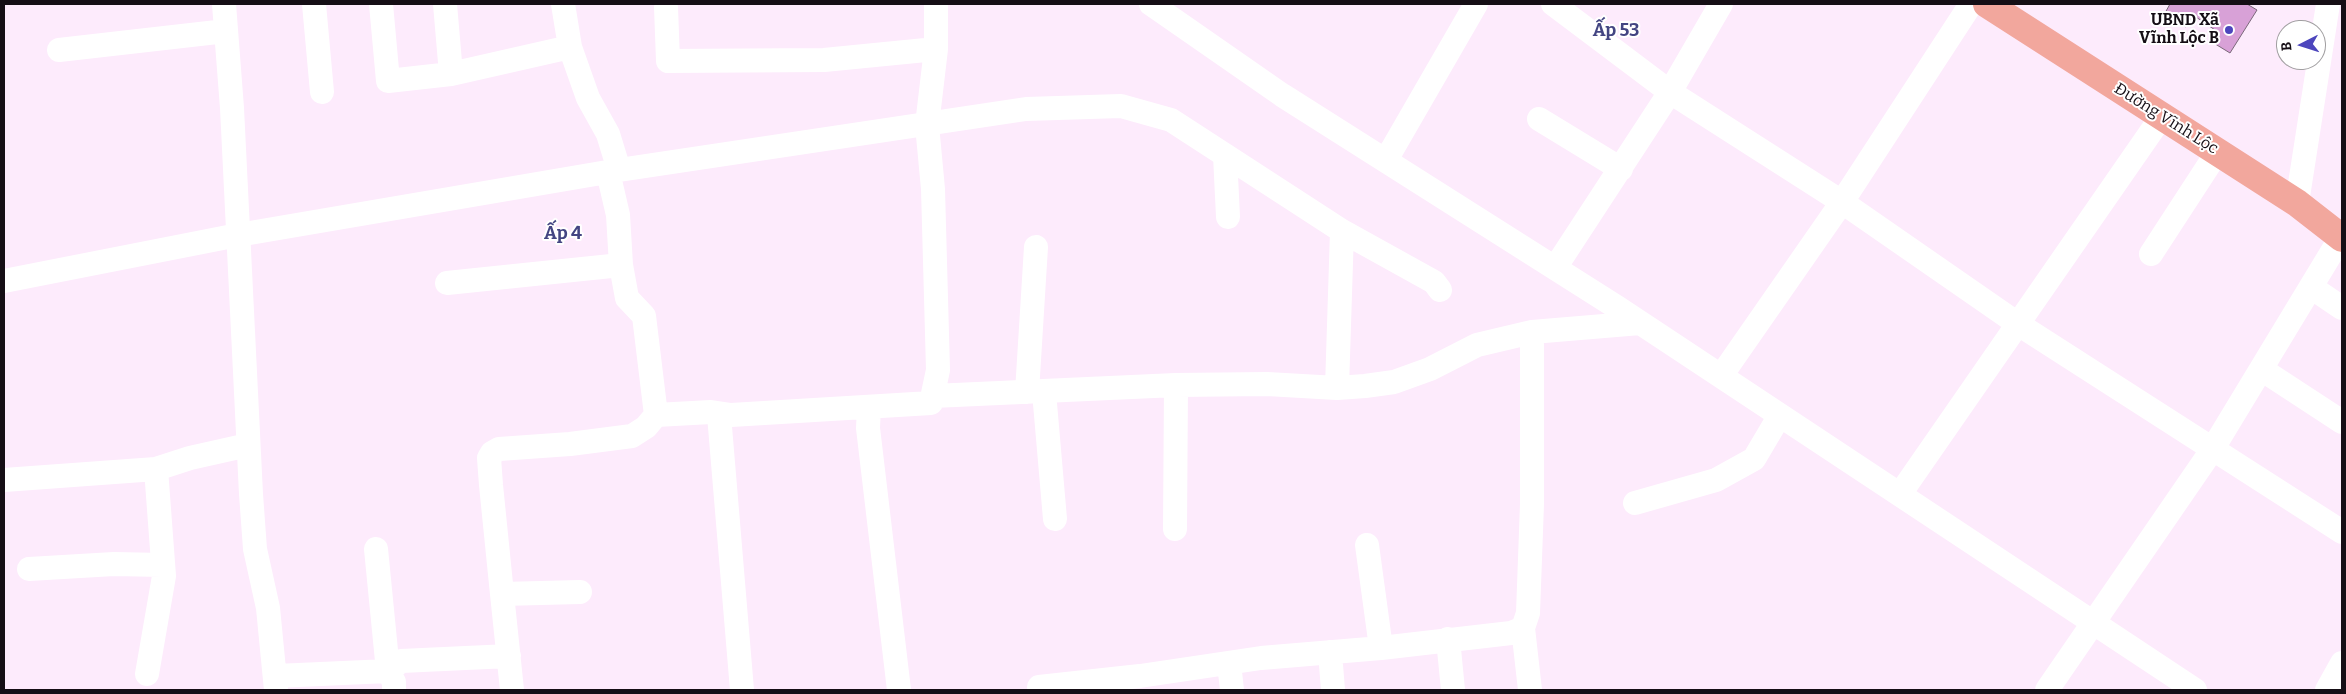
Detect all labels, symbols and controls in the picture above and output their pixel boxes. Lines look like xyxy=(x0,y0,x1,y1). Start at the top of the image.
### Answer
place label: UBND Xã Vĩnh Lộc B xyxy=(2139,11,2219,49)
district label: Ấp 53 xyxy=(1593,20,1639,42)
north arrow xyxy=(2276,20,2326,70)
marker: UBND Xã Vĩnh Lộc B xyxy=(2223,24,2235,36)
text: B xyxy=(2278,41,2295,52)
street label: Đường Vĩnh Lộc xyxy=(2111,79,2221,159)
district label: Ấp 4 xyxy=(544,223,582,245)

